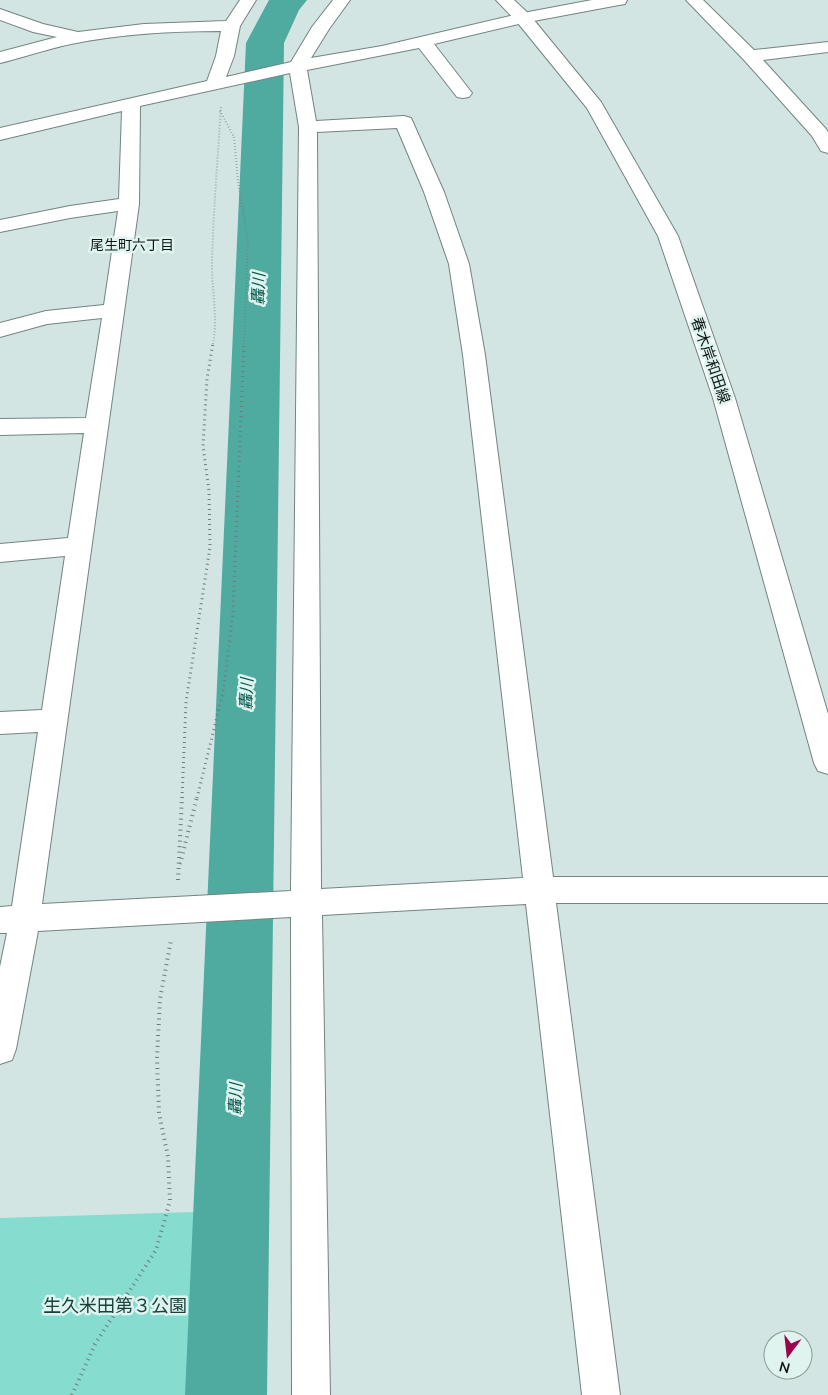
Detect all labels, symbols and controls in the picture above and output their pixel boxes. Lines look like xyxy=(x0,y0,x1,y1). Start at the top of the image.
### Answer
district label: 尾生町六丁目 xyxy=(90,236,174,254)
water label: 轟川 xyxy=(247,271,269,305)
street label: 春木岸和田線 xyxy=(687,314,735,406)
water label: 轟川 xyxy=(235,676,257,710)
water label: 轟川 xyxy=(224,1081,246,1115)
park label: 生久米田第３公園 xyxy=(43,1294,187,1317)
north arrow xyxy=(763,1330,813,1380)
text: N xyxy=(777,1357,792,1378)

